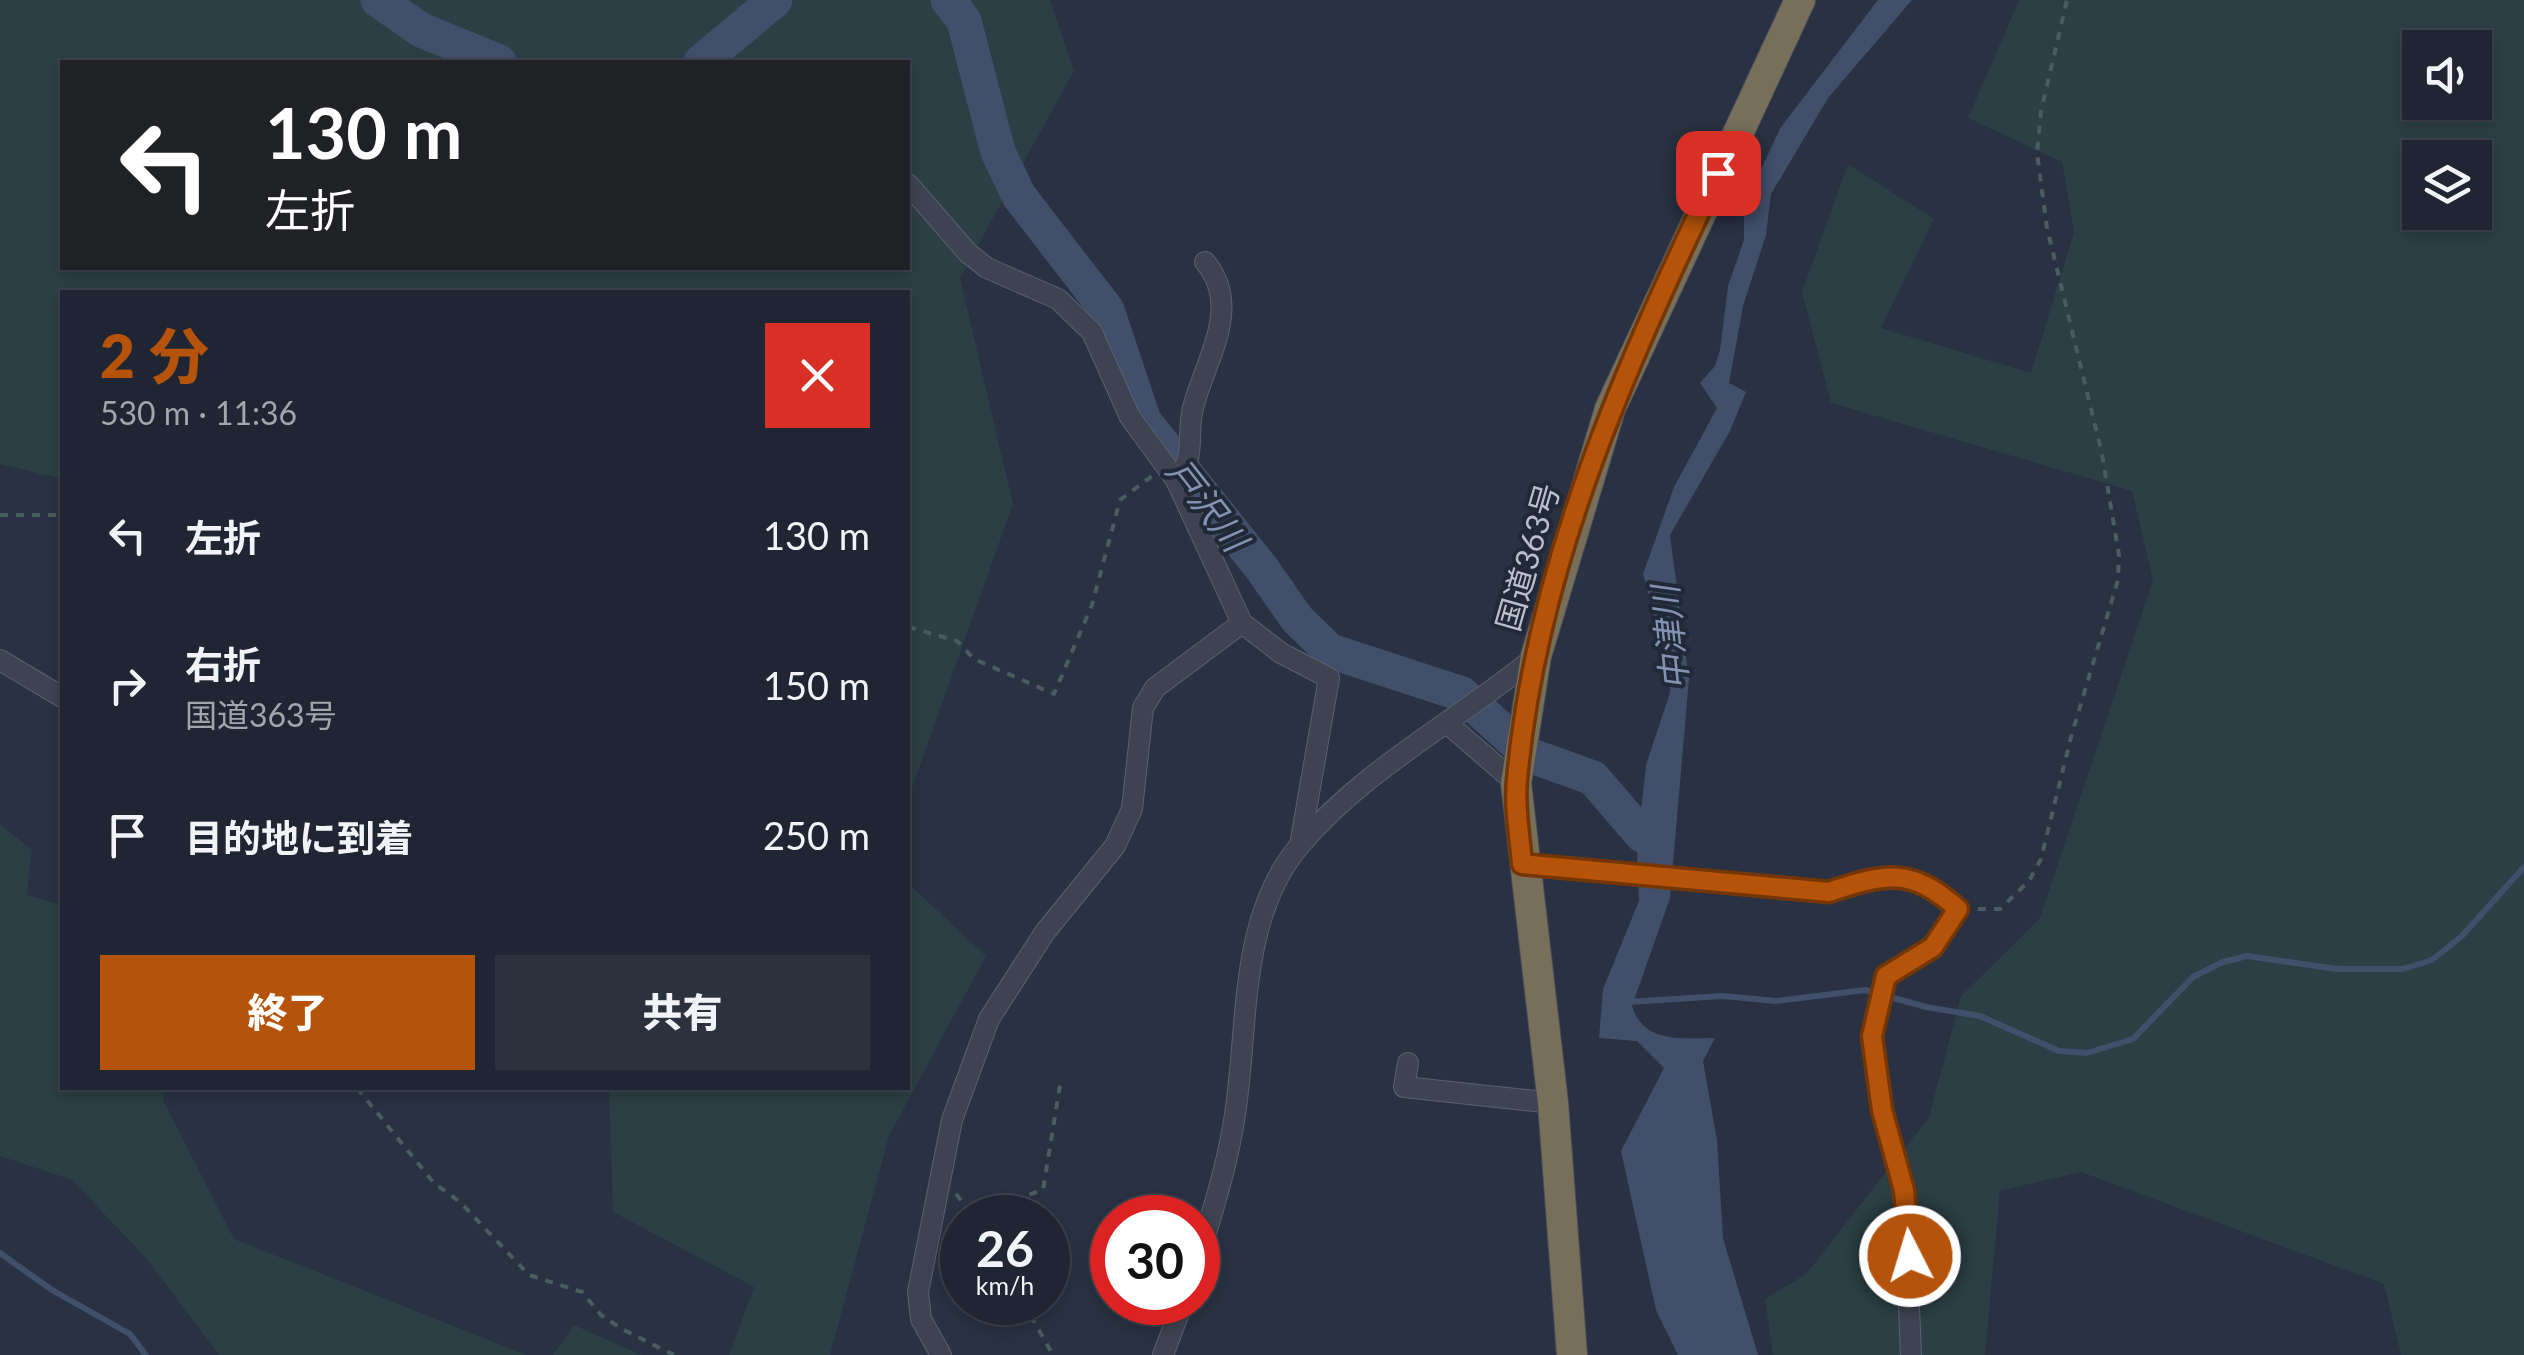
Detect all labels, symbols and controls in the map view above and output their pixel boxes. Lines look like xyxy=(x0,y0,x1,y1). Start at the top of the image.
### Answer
map controls xyxy=(2402,30,2492,230)
button: sound xyxy=(2402,30,2492,120)
text: 130 m xyxy=(265,90,462,174)
icon: left xyxy=(100,100,230,230)
pin xyxy=(1676,131,1761,216)
button: layers xyxy=(2402,140,2492,230)
icon: arrive xyxy=(1691,146,1746,201)
text: 左折 xyxy=(265,183,355,237)
text: 2 分 xyxy=(100,319,209,391)
button: close xyxy=(765,323,870,428)
text: 530 m · 11:36 xyxy=(100,393,297,432)
water label: 戸沢川 xyxy=(1159,450,1259,561)
street label: 国道363号 xyxy=(1487,479,1567,635)
icon: left xyxy=(100,508,155,563)
text: 130 m xyxy=(763,512,870,558)
text: 左折 xyxy=(185,514,261,560)
water label: 中津川 xyxy=(1642,580,1695,692)
text: 右折 xyxy=(185,641,261,687)
icon: right xyxy=(100,658,155,713)
text: 150 m xyxy=(763,662,870,708)
text: 国道363号 xyxy=(185,695,337,734)
icon: arrive xyxy=(100,808,155,863)
text: 250 m xyxy=(763,812,870,858)
text: 目的地に到着 xyxy=(185,814,413,860)
button: 終了 xyxy=(100,955,475,1070)
button: 共有 xyxy=(495,955,870,1070)
speed limit sign: 30 xyxy=(1090,1195,1220,1325)
position arrow xyxy=(1858,1204,1962,1308)
text: 26 xyxy=(976,1218,1034,1278)
text: km/h xyxy=(976,1270,1034,1300)

